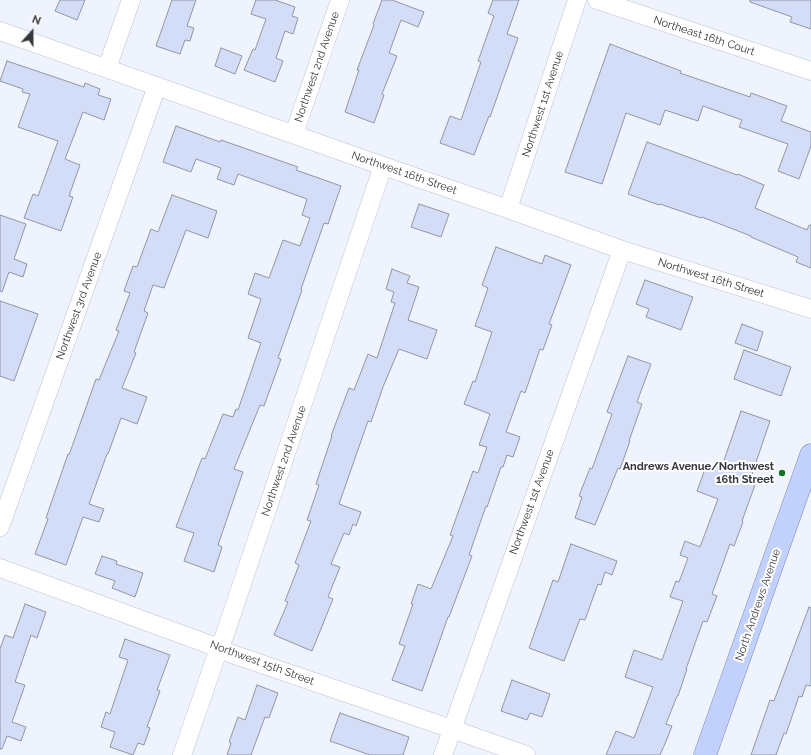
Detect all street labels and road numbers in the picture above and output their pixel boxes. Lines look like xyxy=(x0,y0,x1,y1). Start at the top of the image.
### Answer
street label: Northwest 2nd Avenue xyxy=(292,10,342,124)
street label: Northeast 16th Court xyxy=(652,13,756,59)
street label: Northwest 1st Avenue xyxy=(520,49,566,159)
street label: Northwest 16th Street xyxy=(350,149,458,197)
street label: Northwest 3rd Avenue xyxy=(53,250,105,362)
street label: Northwest 16th Street xyxy=(656,256,766,300)
street label: Northwest 2nd Avenue xyxy=(259,404,309,518)
street label: Northwest 1st Avenue xyxy=(507,448,557,556)
street label: North Andrews Avenue xyxy=(733,547,783,663)
street label: Northwest 15th Street xyxy=(208,638,316,688)

